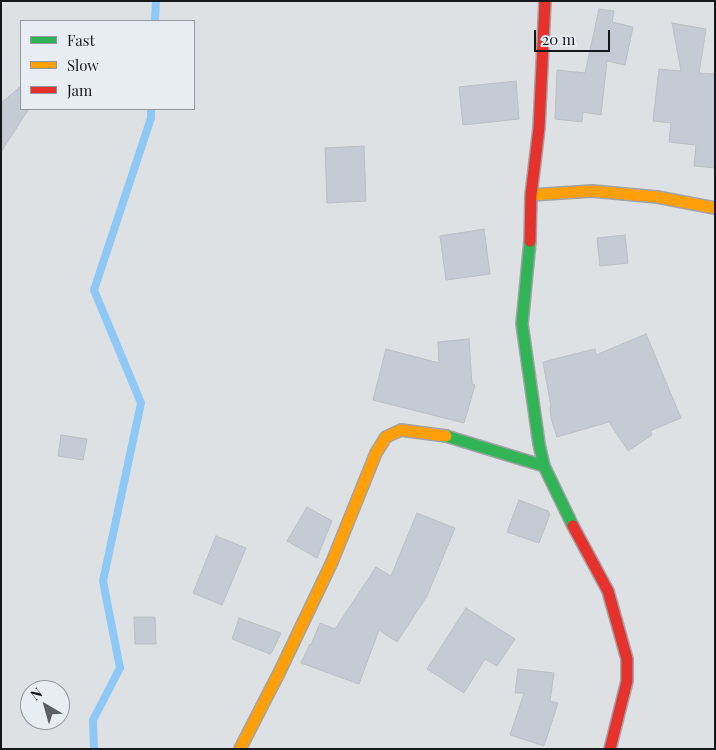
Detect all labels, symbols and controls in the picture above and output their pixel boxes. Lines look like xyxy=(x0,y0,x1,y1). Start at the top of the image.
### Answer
legend xyxy=(20,20,195,110)
scale bar xyxy=(536,20,612,52)
text: 20 m xyxy=(542,29,575,49)
text: Fast xyxy=(67,30,95,50)
text: Slow xyxy=(67,55,99,75)
text: Jam xyxy=(67,80,92,100)
north arrow xyxy=(20,680,70,730)
text: N xyxy=(26,683,46,704)

